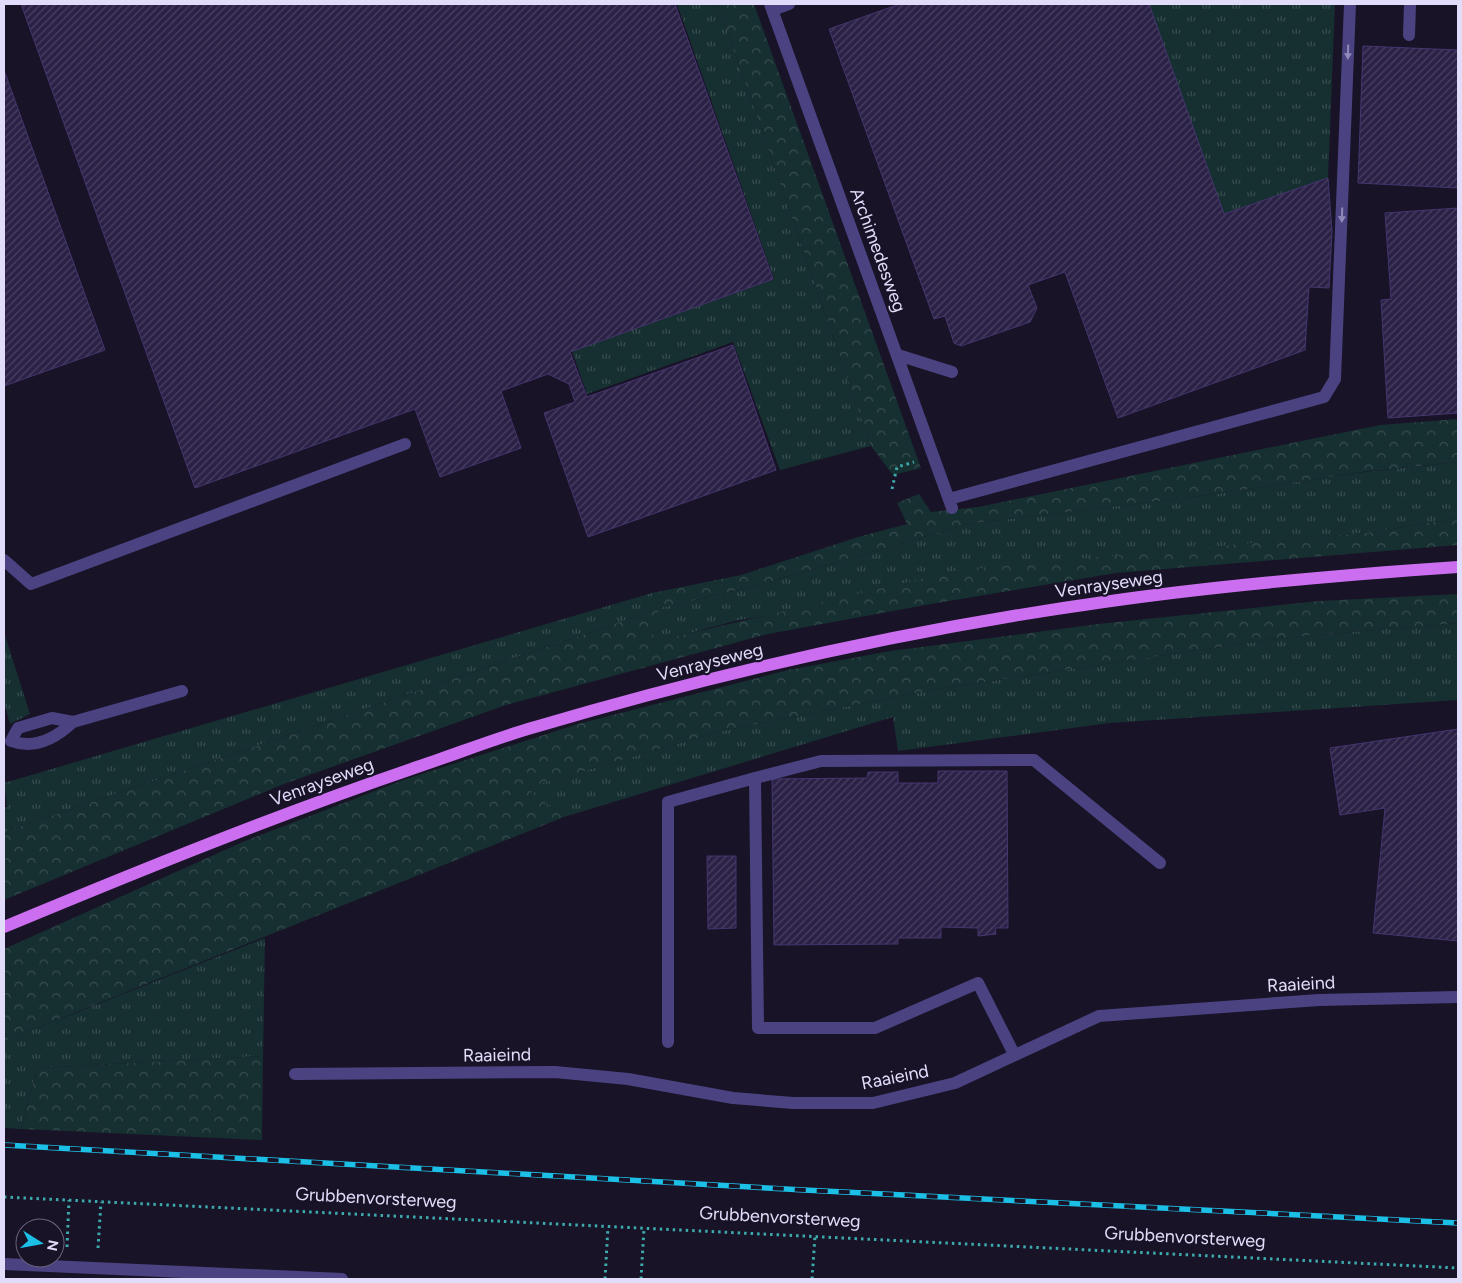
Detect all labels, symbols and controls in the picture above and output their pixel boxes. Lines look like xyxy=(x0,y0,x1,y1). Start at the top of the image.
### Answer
one-way arrow xyxy=(1344,45,1352,61)
street label: Archimedesweg xyxy=(845,185,911,315)
one-way arrow xyxy=(1337,207,1345,223)
street label: Venrayseweg xyxy=(1054,566,1164,602)
street label: Venrayseweg xyxy=(655,638,765,686)
street label: Venrayseweg xyxy=(267,753,377,811)
street label: Raaieind xyxy=(1266,971,1336,997)
street label: Raaieind xyxy=(463,1043,531,1067)
street label: Raaieind xyxy=(859,1060,931,1094)
street label: Grubbenvorsterweg xyxy=(295,1183,457,1213)
street label: Grubbenvorsterweg xyxy=(699,1202,861,1232)
north arrow xyxy=(15,1218,65,1268)
street label: Grubbenvorsterweg xyxy=(1104,1222,1266,1252)
text: N xyxy=(43,1238,62,1252)

